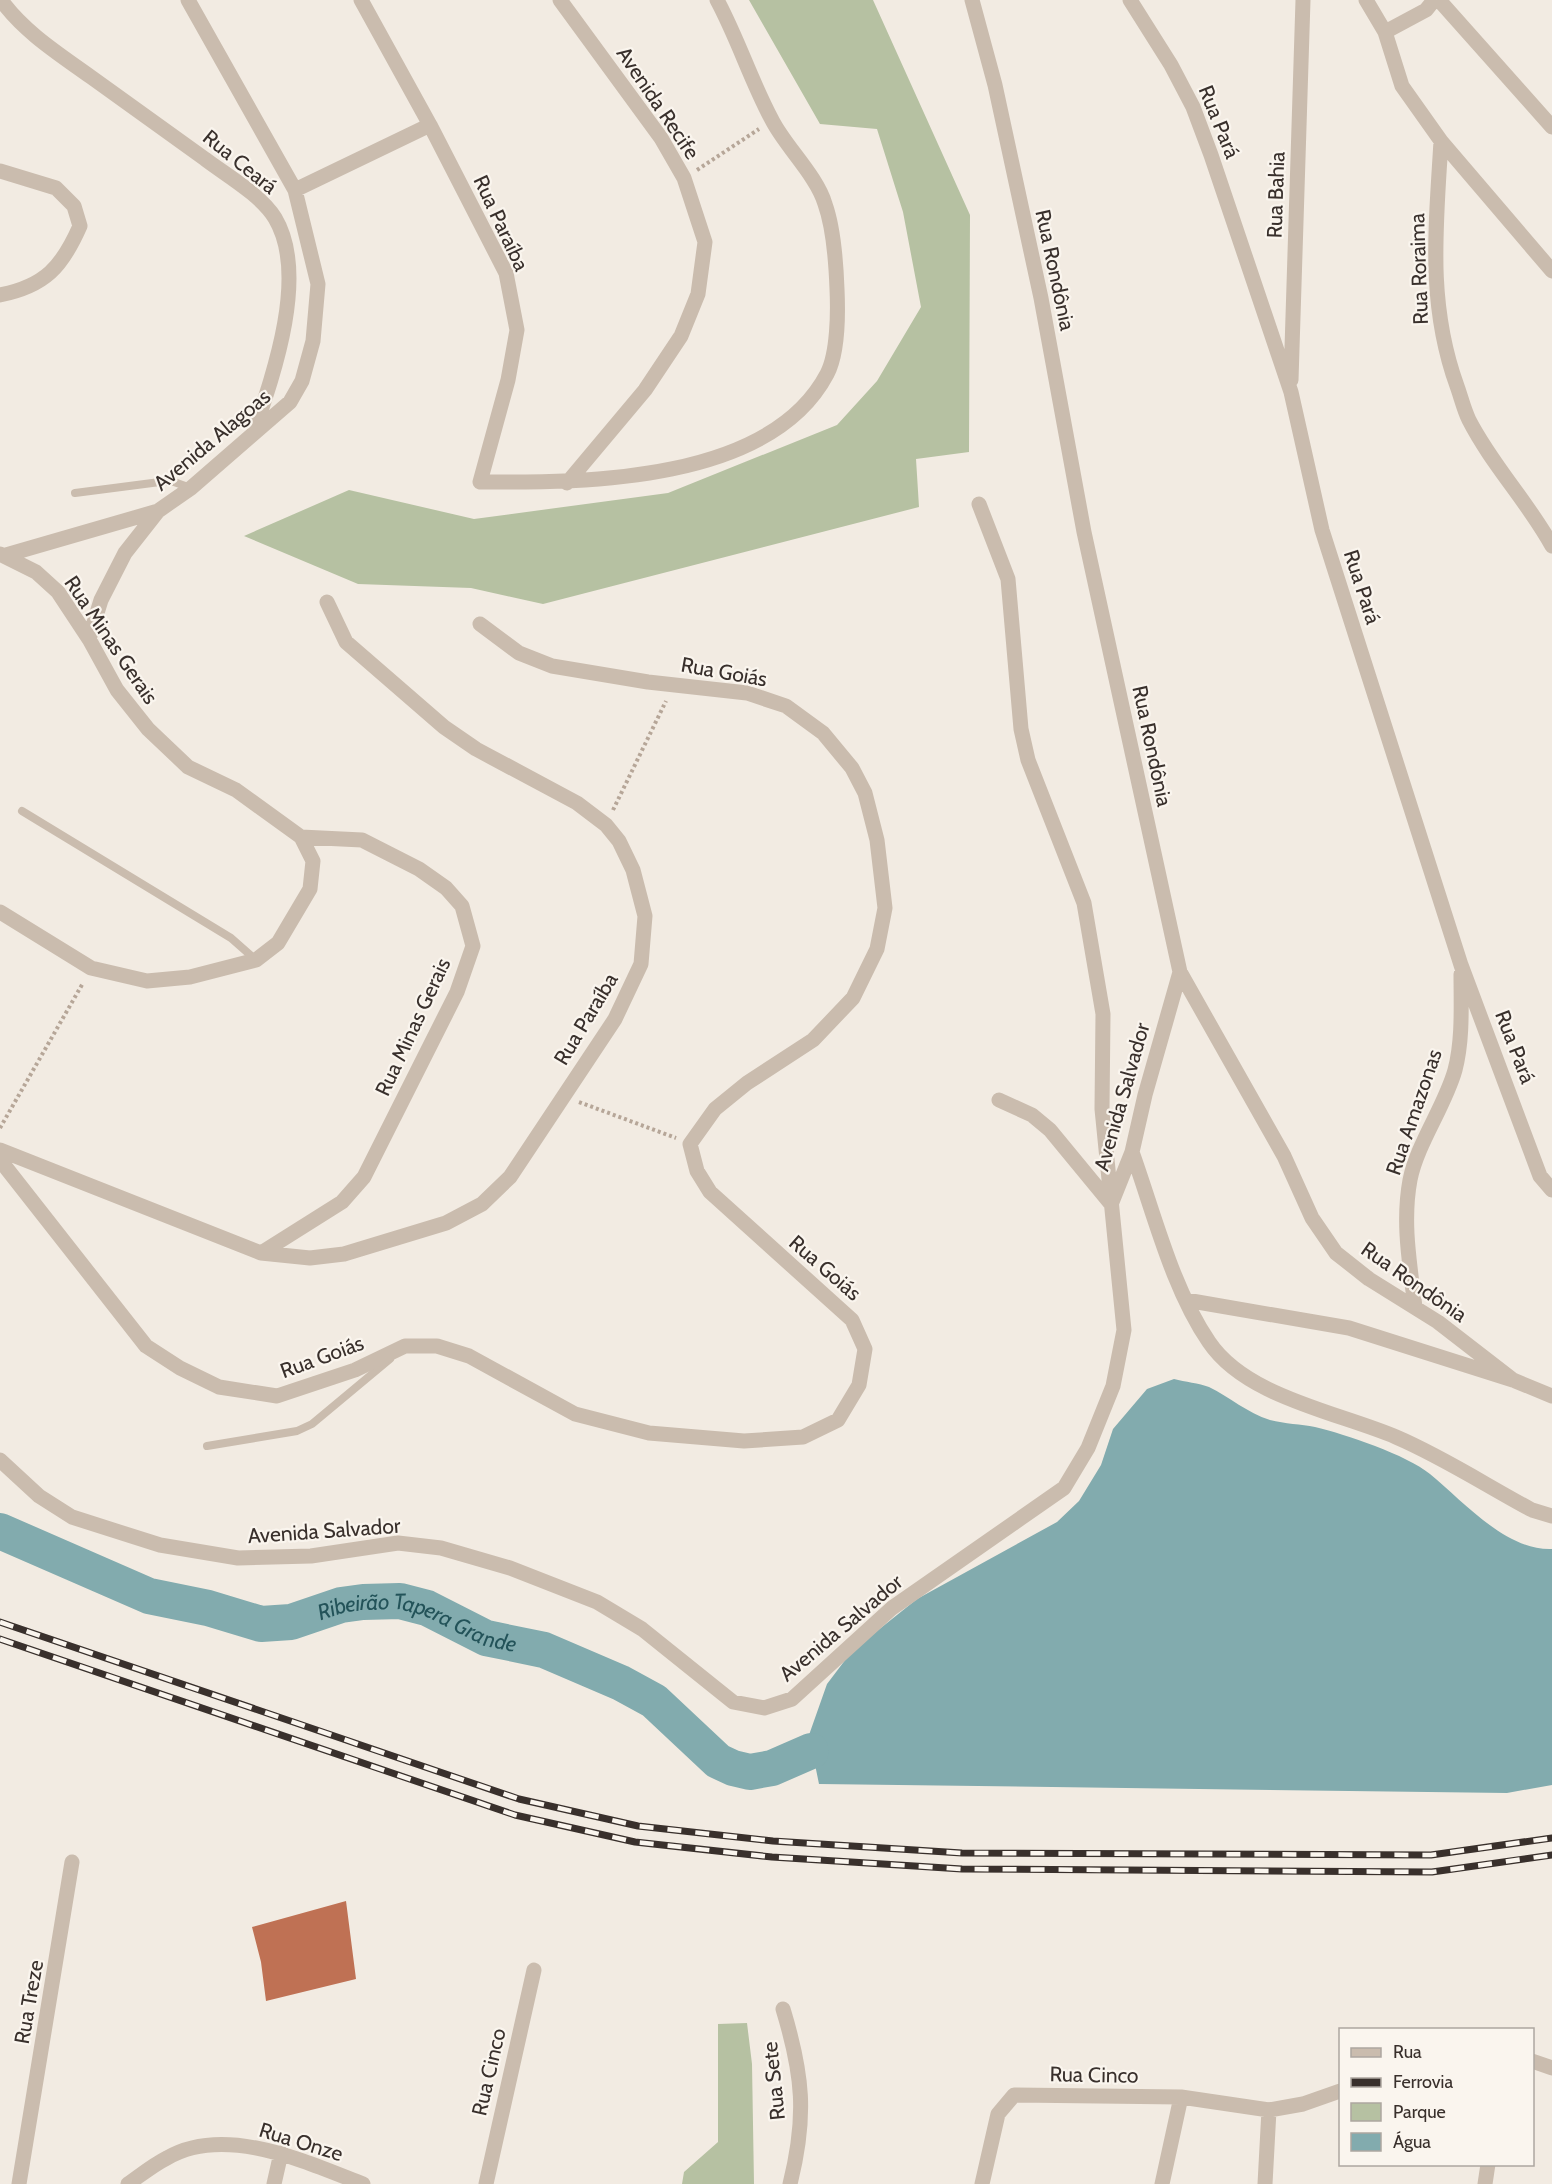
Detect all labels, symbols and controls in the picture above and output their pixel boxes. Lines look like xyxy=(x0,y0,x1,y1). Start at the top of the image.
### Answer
street label: Avenida Recife xyxy=(612,42,705,164)
street label: Rua Pará xyxy=(1194,82,1245,162)
street label: Rua Ceará xyxy=(198,124,282,199)
street label: Rua Bahia xyxy=(1261,151,1290,239)
street label: Rua Paraíba xyxy=(468,171,535,275)
street label: Rua Rondônia xyxy=(1030,207,1081,333)
street label: Rua Roraima xyxy=(1404,213,1433,325)
street label: Avenida Alagoas xyxy=(148,383,275,496)
street label: Rua Pará xyxy=(1339,547,1386,627)
street label: Rua Minas Gerais xyxy=(59,571,164,709)
street label: Rua Goiás xyxy=(679,652,769,691)
street label: Rua Rondônia xyxy=(1127,683,1178,809)
street label: Rua Minas Gerais xyxy=(370,954,456,1100)
street label: Rua Paraíba xyxy=(548,968,623,1069)
street label: Rua Pará xyxy=(1490,1007,1541,1087)
street label: Avenida Salvador xyxy=(1088,1020,1155,1174)
street label: Rua Amazonas xyxy=(1380,1045,1447,1178)
street label: Rua Goiás xyxy=(784,1230,867,1306)
street label: Rua Rondônia xyxy=(1357,1236,1472,1327)
street label: Rua Goiás xyxy=(277,1330,367,1383)
street label: Avenida Salvador xyxy=(247,1513,402,1548)
street label: Avenida Salvador xyxy=(774,1569,908,1686)
water label: Ribeirão Tapera Grande xyxy=(314,1588,519,1658)
street label: Rua Treze xyxy=(9,1958,48,2046)
street label: Rua Cinco xyxy=(466,2026,511,2118)
legend xyxy=(1339,2028,1534,2166)
street label: Rua Sete xyxy=(757,2040,790,2122)
text: Rua xyxy=(1393,2041,1422,2063)
street label: Rua Cinco xyxy=(1049,2061,1139,2088)
text: Ferrovia xyxy=(1393,2071,1453,2093)
text: Parque xyxy=(1393,2101,1446,2123)
street label: Rua Onze xyxy=(256,2117,346,2166)
text: Água xyxy=(1393,2131,1431,2153)

